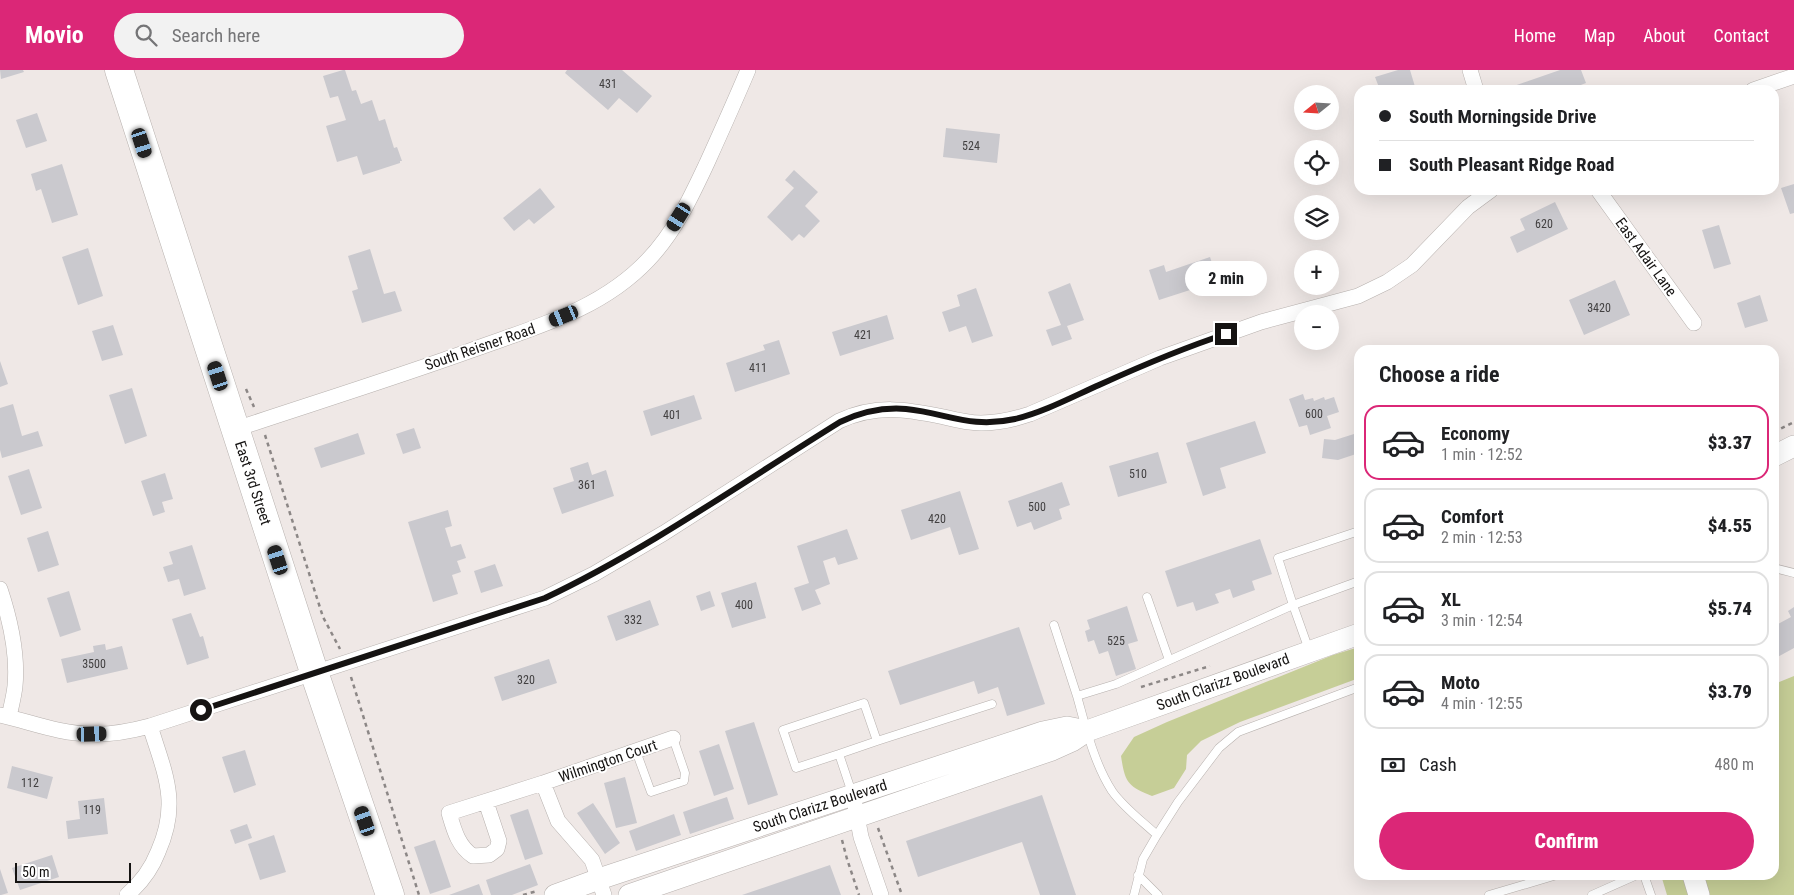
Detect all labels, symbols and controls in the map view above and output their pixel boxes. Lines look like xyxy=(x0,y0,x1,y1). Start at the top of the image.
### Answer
search box xyxy=(114,13,464,58)
text: Movio xyxy=(25,21,84,49)
icon: search xyxy=(132,21,160,49)
text: Search here xyxy=(172,24,260,47)
text: Home xyxy=(1514,25,1556,46)
text: Map xyxy=(1584,25,1615,46)
text: About xyxy=(1643,25,1685,46)
text: Contact xyxy=(1713,25,1769,46)
house number: 431 xyxy=(599,77,617,91)
north arrow xyxy=(1294,85,1339,130)
map controls xyxy=(1294,85,1339,350)
text: South Morningside Drive xyxy=(1409,105,1596,128)
car xyxy=(130,126,153,160)
house number: 524 xyxy=(962,139,980,153)
button: locate xyxy=(1294,140,1339,185)
text: South Pleasant Ridge Road xyxy=(1409,153,1614,176)
button: layers xyxy=(1294,195,1339,240)
car xyxy=(664,200,693,234)
street label: East Adair Lane xyxy=(1611,214,1681,300)
house number: 620 xyxy=(1535,217,1553,231)
button: + xyxy=(1294,250,1339,295)
callout: 2 min xyxy=(1185,262,1267,296)
text: 2 min xyxy=(1208,269,1244,288)
house number: 3420 xyxy=(1587,301,1611,315)
car xyxy=(547,303,580,329)
button: − xyxy=(1294,305,1339,350)
street label: South Reisner Road xyxy=(423,320,537,374)
route end xyxy=(1215,323,1237,345)
house number: 421 xyxy=(854,328,872,342)
car xyxy=(206,359,229,393)
house number: 411 xyxy=(749,361,767,375)
text: Choose a ride xyxy=(1379,362,1500,387)
house number: 600 xyxy=(1305,407,1323,421)
house number: 401 xyxy=(663,408,681,422)
icon: car xyxy=(1381,420,1426,465)
text: Economy xyxy=(1441,422,1510,445)
text: $3.37 xyxy=(1708,431,1752,454)
street label: East 3rd Street xyxy=(231,439,275,527)
text: 1 min · 12:52 xyxy=(1441,445,1523,464)
house number: 510 xyxy=(1129,467,1147,481)
house number: 361 xyxy=(578,478,596,492)
house number: 500 xyxy=(1028,500,1046,514)
icon: car xyxy=(1381,503,1426,548)
text: Comfort xyxy=(1441,505,1504,528)
house number: 420 xyxy=(928,512,946,526)
text: $4.55 xyxy=(1708,514,1752,537)
text: 2 min · 12:53 xyxy=(1441,528,1523,547)
car xyxy=(266,543,289,577)
icon: car xyxy=(1381,586,1426,631)
text: XL xyxy=(1441,588,1461,611)
text: $5.74 xyxy=(1708,597,1752,620)
house number: 400 xyxy=(735,598,753,612)
text: 3 min · 12:54 xyxy=(1441,611,1523,630)
house number: 332 xyxy=(624,613,642,627)
house number: 525 xyxy=(1107,634,1125,648)
street label: South Clarizz Boulevard xyxy=(1154,650,1292,714)
house number: 3500 xyxy=(82,657,106,671)
icon: car xyxy=(1381,669,1426,714)
text: Moto xyxy=(1441,671,1480,694)
house number: 320 xyxy=(517,673,535,687)
text: $3.79 xyxy=(1708,680,1752,703)
text: 4 min · 12:55 xyxy=(1441,694,1523,713)
route start xyxy=(190,699,212,721)
car xyxy=(76,726,107,742)
street label: Wilmington Court xyxy=(556,736,660,786)
icon: cash xyxy=(1379,751,1407,779)
text: Cash xyxy=(1419,753,1457,776)
text: 480 m xyxy=(1715,755,1754,774)
house number: 112 xyxy=(21,776,39,790)
street label: South Clarizz Boulevard xyxy=(751,776,889,836)
house number: 119 xyxy=(83,803,101,817)
car xyxy=(353,804,376,838)
button: Confirm xyxy=(1379,812,1754,870)
scale bar xyxy=(15,860,131,883)
text: 50 m xyxy=(22,864,50,880)

